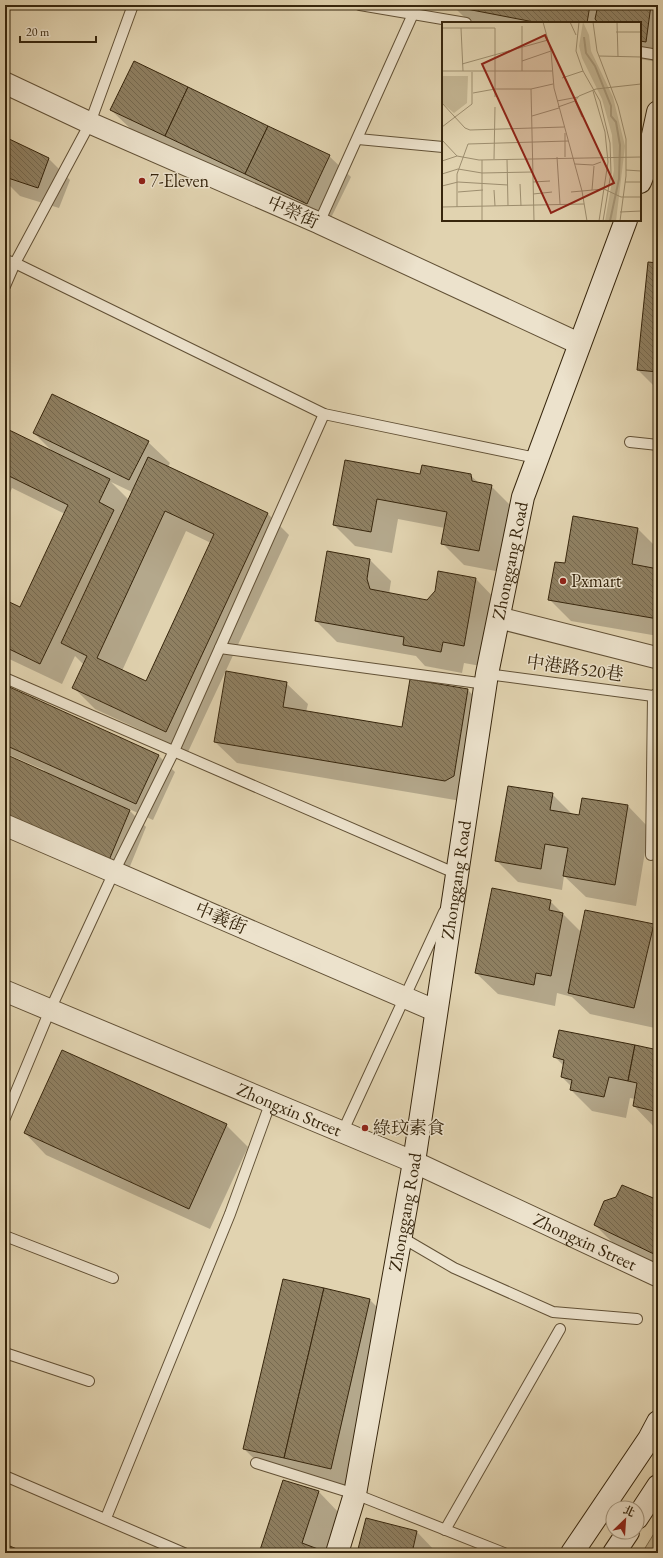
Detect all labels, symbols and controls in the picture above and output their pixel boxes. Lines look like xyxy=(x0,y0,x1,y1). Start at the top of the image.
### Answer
scale bar xyxy=(20,18,96,44)
inset map xyxy=(442,22,641,221)
text: 20 m xyxy=(26,24,50,40)
place label: 7-Eleven xyxy=(150,169,210,192)
marker: 7-Eleven xyxy=(137,176,147,186)
street label: 中榮街 xyxy=(264,190,323,233)
street label: Zhonggang Road xyxy=(486,499,533,622)
place label: Pxmart xyxy=(571,569,622,592)
marker: Pxmart xyxy=(558,576,568,586)
street label: 中港路520巷 xyxy=(525,649,625,686)
street label: Zhonggang Road xyxy=(435,818,476,941)
street label: 中義街 xyxy=(192,896,251,939)
street label: Zhongxin Street xyxy=(234,1077,345,1142)
place label: 綠玟素食 xyxy=(373,1116,445,1139)
marker: 綠玟素食 xyxy=(360,1123,370,1133)
street label: Zhonggang Road xyxy=(383,1150,426,1273)
street label: Zhongxin Street xyxy=(530,1207,641,1276)
north arrow xyxy=(605,1500,645,1540)
text: 北 xyxy=(621,1502,637,1520)

